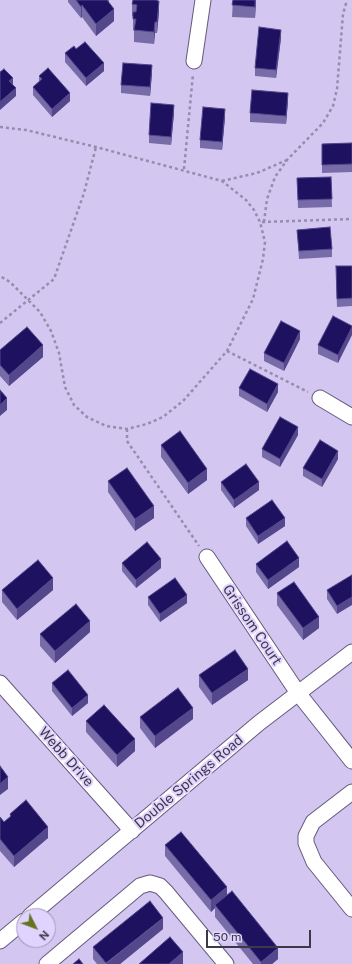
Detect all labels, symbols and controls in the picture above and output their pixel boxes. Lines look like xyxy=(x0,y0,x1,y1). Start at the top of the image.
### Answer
street label: Grissom Court xyxy=(219,582,285,668)
street label: Webb Drive xyxy=(35,724,97,790)
street label: Double Springs Road xyxy=(131,732,247,832)
north arrow xyxy=(16,908,56,948)
scale bar xyxy=(208,922,313,948)
text: N xyxy=(37,928,52,943)
text: 50 m xyxy=(213,930,241,944)

